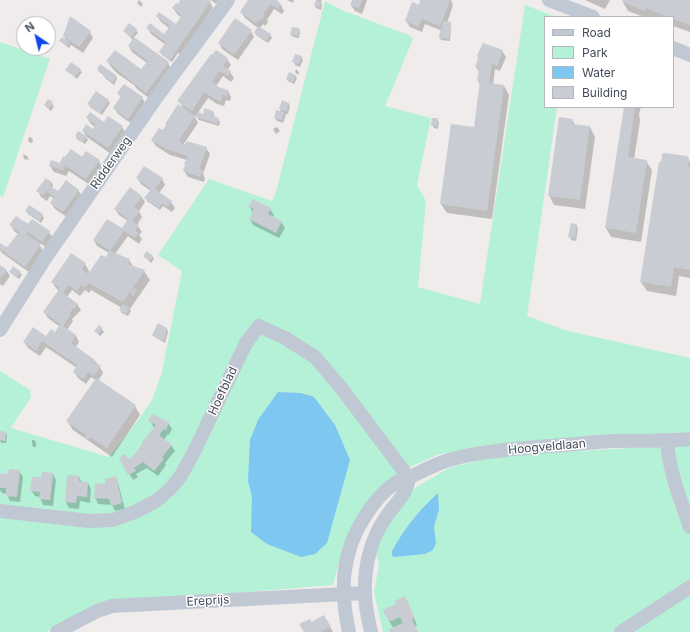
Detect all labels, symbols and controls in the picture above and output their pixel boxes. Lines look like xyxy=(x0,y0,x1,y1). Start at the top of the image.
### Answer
north arrow xyxy=(16,16,56,56)
legend xyxy=(544,16,674,108)
text: N xyxy=(22,19,37,35)
text: Road xyxy=(582,25,611,40)
text: Park xyxy=(582,45,608,60)
text: Water xyxy=(582,65,615,80)
text: Building xyxy=(582,85,627,100)
street label: Ridderweg xyxy=(88,134,134,192)
street label: Hoefblad xyxy=(206,364,240,418)
street label: Hoogveldlaan xyxy=(508,436,586,458)
street label: Ereprijs xyxy=(186,593,230,609)

